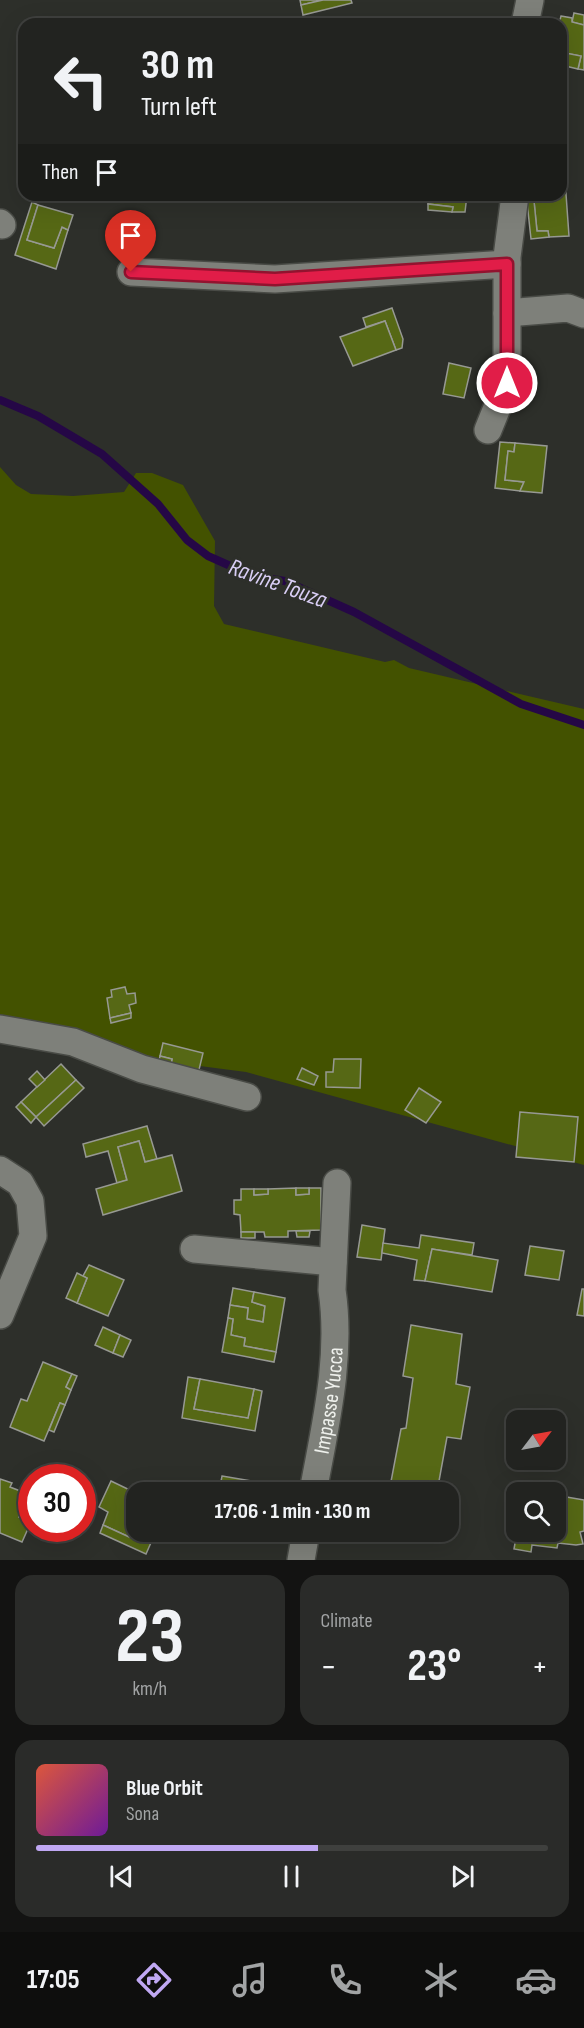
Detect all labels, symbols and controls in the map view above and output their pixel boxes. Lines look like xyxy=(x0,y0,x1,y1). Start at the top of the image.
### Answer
text: 30 m xyxy=(141,40,214,91)
icon: left xyxy=(42,42,120,120)
text: Turn left xyxy=(141,91,217,123)
icon: arrive xyxy=(90,156,123,189)
text: Then xyxy=(42,159,78,186)
pin xyxy=(105,210,156,272)
icon: arrive xyxy=(114,219,147,252)
position arrow xyxy=(475,351,539,415)
water label: Ravine Touza xyxy=(225,552,331,615)
street label: Impasse Yucca xyxy=(309,1347,350,1456)
north arrow xyxy=(506,1410,566,1470)
map controls xyxy=(506,1410,566,1542)
speed limit sign: 30 xyxy=(18,1464,96,1542)
button: search xyxy=(506,1482,566,1542)
text: 17:06 · 1 min · 130 m xyxy=(215,1498,370,1525)
text: 23 xyxy=(115,1591,184,1684)
text: Climate xyxy=(321,1609,373,1633)
text: 23° xyxy=(407,1639,461,1694)
text: − xyxy=(321,1647,337,1687)
text: + xyxy=(532,1647,548,1687)
text: km/h xyxy=(132,1677,167,1701)
text: Blue Orbit xyxy=(126,1775,203,1802)
text: Sona xyxy=(126,1802,159,1826)
icon: previous xyxy=(105,1860,138,1893)
icon: pause xyxy=(275,1860,308,1893)
icon: next xyxy=(446,1860,479,1893)
icon: directions xyxy=(133,1959,175,2001)
icon: music xyxy=(229,1959,271,2001)
icon: phone xyxy=(324,1959,366,2001)
icon: climate xyxy=(420,1959,462,2001)
icon: car xyxy=(515,1959,557,2001)
text: 17:05 xyxy=(27,1964,80,1996)

